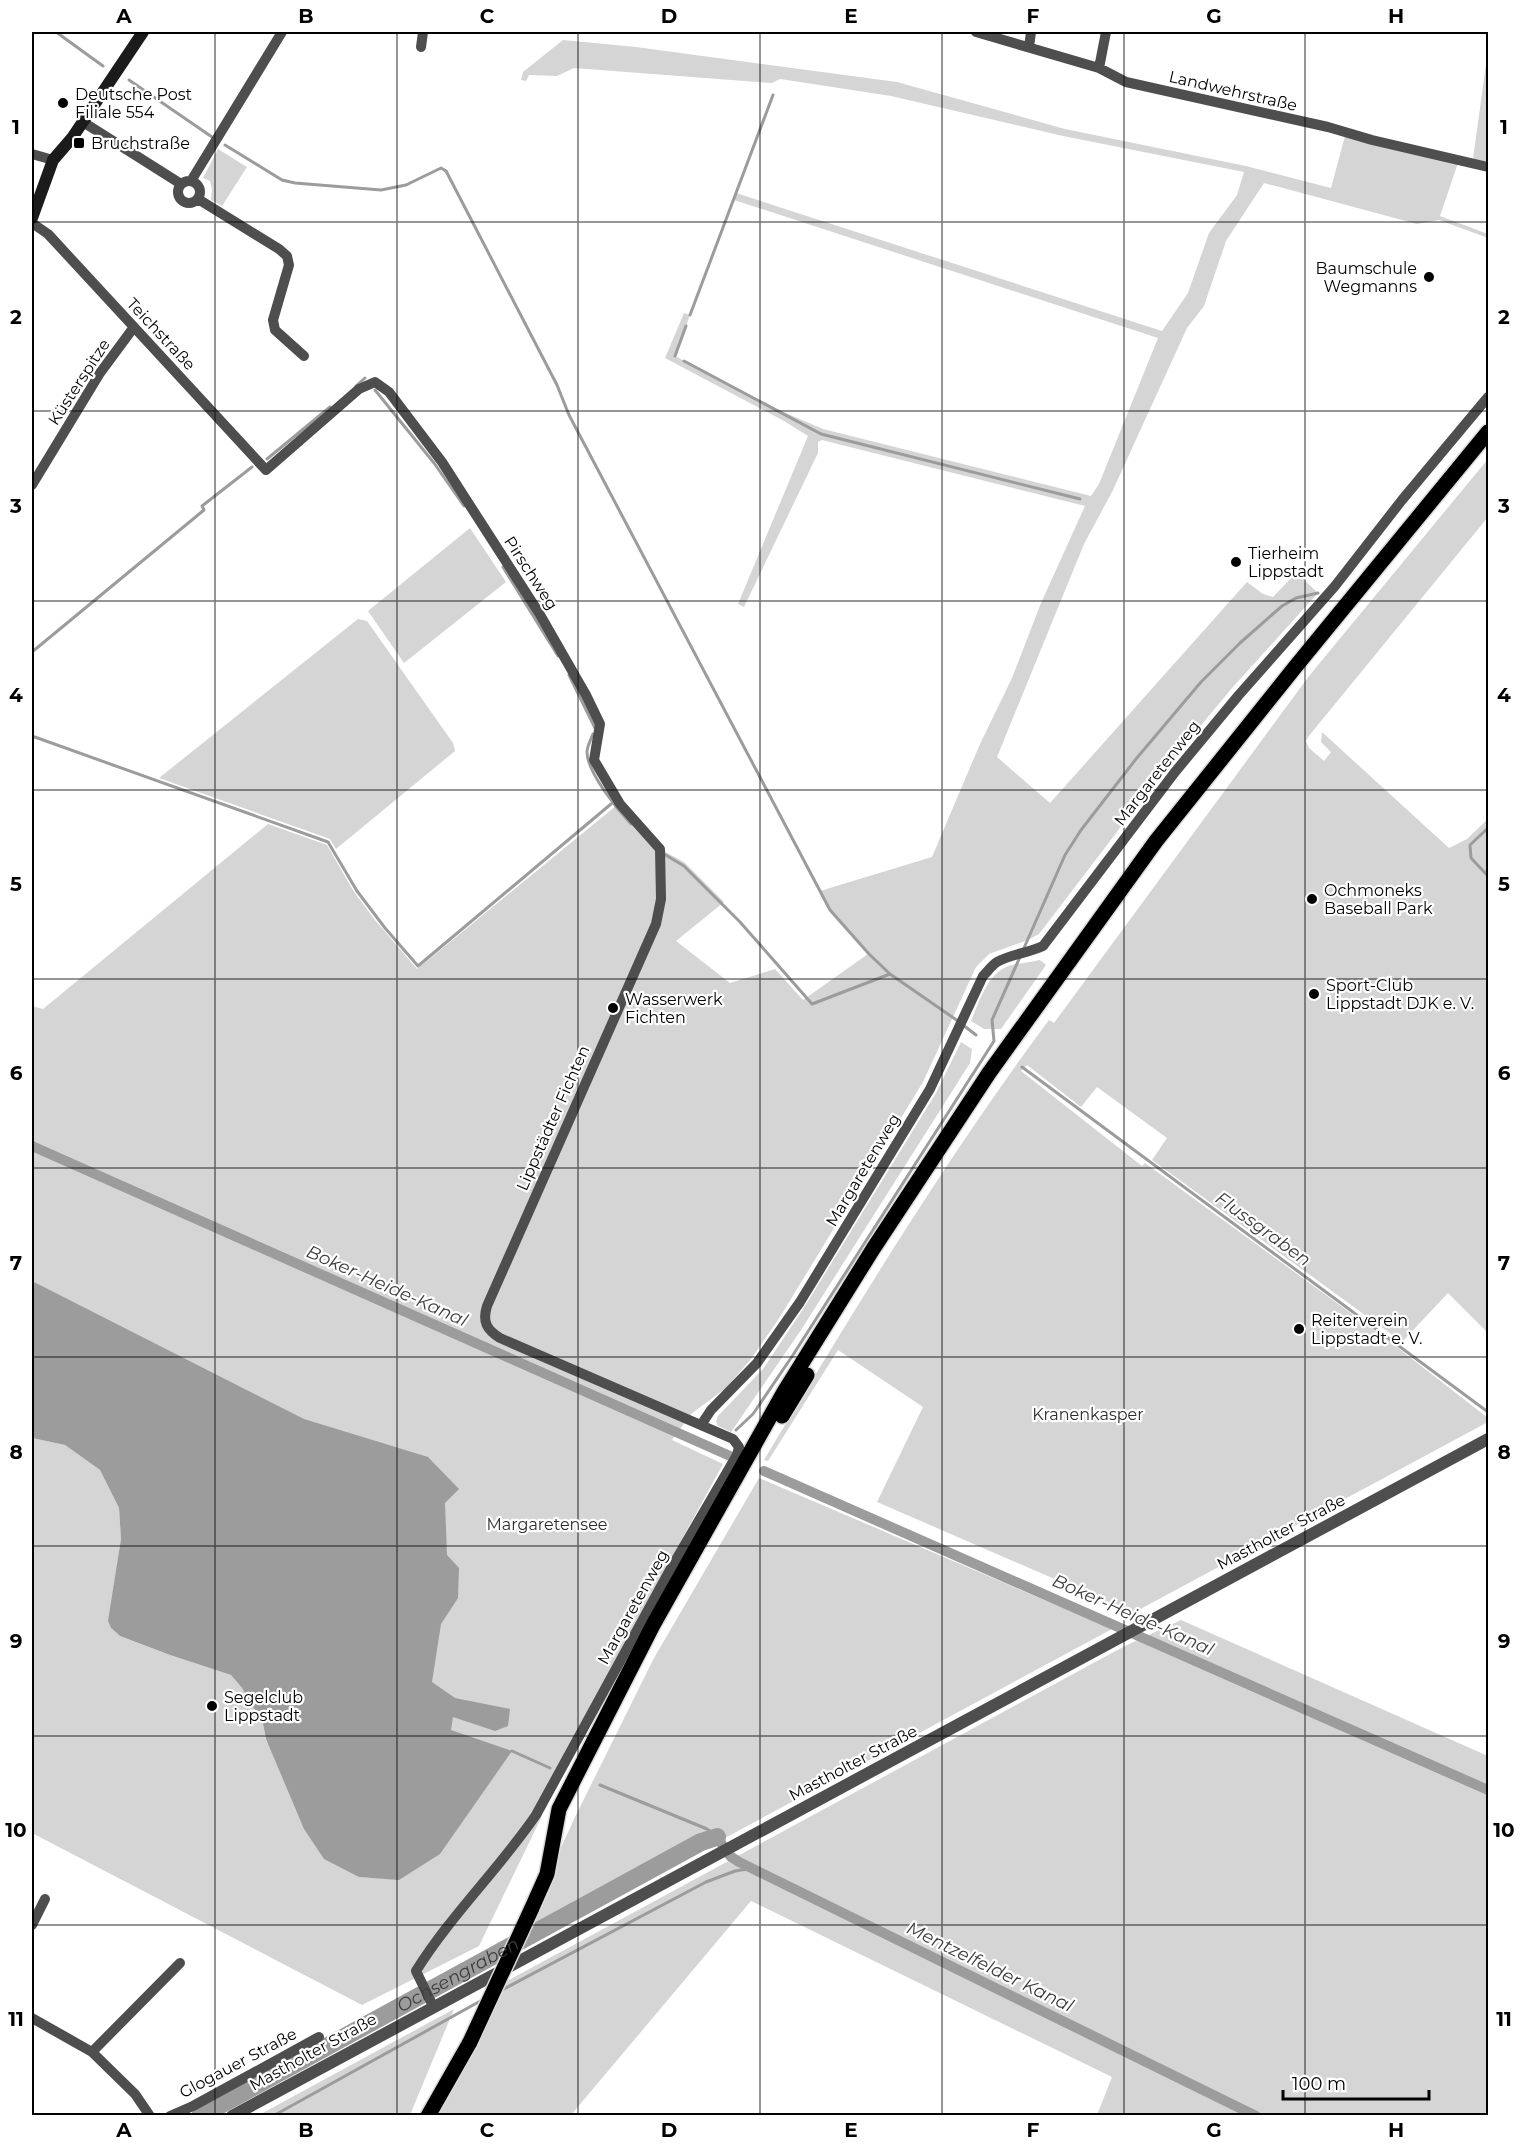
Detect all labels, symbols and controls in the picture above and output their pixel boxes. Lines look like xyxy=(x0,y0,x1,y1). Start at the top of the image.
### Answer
text: A xyxy=(115,4,132,28)
text: B xyxy=(298,4,314,28)
text: C xyxy=(480,4,495,28)
text: D xyxy=(661,4,677,28)
text: E xyxy=(844,4,858,28)
text: F xyxy=(1027,4,1040,28)
text: G xyxy=(1206,4,1222,28)
text: H xyxy=(1388,4,1404,28)
street label: Landwehrstraße xyxy=(1167,67,1299,115)
place label: Deutsche Post Filiale 554 xyxy=(75,85,193,122)
marker: Deutsche Post Filiale 554 xyxy=(56,96,70,110)
text: 1 xyxy=(12,115,20,139)
text: 1 xyxy=(1500,115,1508,139)
place label: Bruchstraße xyxy=(91,134,190,153)
marker: Bruchstraße xyxy=(72,136,86,150)
place label: Baumschule Wegmanns xyxy=(1316,259,1417,296)
marker: Baumschule Wegmanns xyxy=(1422,270,1436,284)
street label: Teichstraße xyxy=(123,294,199,374)
text: 2 xyxy=(10,305,22,329)
text: 2 xyxy=(1498,305,1510,329)
street label: Küsterspitze xyxy=(44,335,114,429)
text: 3 xyxy=(9,494,22,518)
text: 3 xyxy=(1497,494,1510,518)
street label: Pirschweg xyxy=(500,533,562,613)
place label: Tierheim Lippstadt xyxy=(1248,544,1325,581)
marker: Tierheim Lippstadt xyxy=(1229,555,1243,569)
text: 4 xyxy=(9,683,23,707)
text: 4 xyxy=(1497,683,1511,707)
street label: Margaretenweg xyxy=(1110,717,1204,829)
text: 5 xyxy=(10,872,22,896)
text: 5 xyxy=(1498,872,1510,896)
place label: Ochmoneks Baseball Park xyxy=(1324,881,1433,918)
marker: Ochmoneks Baseball Park xyxy=(1305,892,1319,906)
place label: Sport-Club Lippstadt DJK e. V. xyxy=(1326,976,1474,1013)
marker: Sport-Club Lippstadt DJK e. V. xyxy=(1307,987,1321,1001)
place label: Wasserwerk Fichten xyxy=(625,990,723,1027)
marker: Wasserwerk Fichten xyxy=(606,1001,620,1015)
street label: Lippstädter Fichten xyxy=(512,1042,594,1194)
text: 6 xyxy=(10,1061,23,1085)
text: 6 xyxy=(1498,1061,1511,1085)
street label: Margaretenweg xyxy=(822,1110,904,1230)
water label: Flussgraben xyxy=(1211,1187,1315,1271)
water label: Boker-Heide-Kanal xyxy=(303,1241,471,1332)
text: 7 xyxy=(10,1251,22,1275)
text: 7 xyxy=(1498,1251,1510,1275)
place label: Reiterverein Lippstadt e. V. xyxy=(1311,1311,1422,1348)
marker: Reiterverein Lippstadt e. V. xyxy=(1292,1322,1306,1336)
park label: Kranenkasper xyxy=(1032,1405,1144,1424)
text: 8 xyxy=(9,1440,23,1464)
text: 8 xyxy=(1497,1440,1511,1464)
street label: Mastholter Straße xyxy=(1214,1490,1348,1574)
park label: Margaretensee xyxy=(486,1515,608,1534)
street label: Margaretenweg xyxy=(594,1546,672,1668)
water label: Boker-Heide-Kanal xyxy=(1049,1570,1217,1661)
text: 9 xyxy=(10,1629,22,1653)
text: 9 xyxy=(1498,1629,1510,1653)
place label: Segelclub Lippstadt xyxy=(224,1688,303,1725)
marker: Segelclub Lippstadt xyxy=(205,1699,219,1713)
street label: Mastholter Straße xyxy=(786,1721,920,1805)
text: 10 xyxy=(5,1818,27,1842)
text: 10 xyxy=(1493,1818,1515,1842)
water label: Mentzelfelder Kanal xyxy=(903,1917,1077,2017)
water label: Ochsengraben xyxy=(393,1933,523,2017)
text: 11 xyxy=(8,2007,24,2031)
text: 11 xyxy=(1496,2007,1512,2031)
street label: Mastholter Straße xyxy=(246,2009,380,2095)
street label: Glogauer Straße xyxy=(176,2024,300,2102)
scale bar xyxy=(1283,2063,1428,2101)
text: 100 m xyxy=(1292,2073,1346,2095)
text: A xyxy=(115,2118,132,2142)
text: B xyxy=(298,2118,314,2142)
text: C xyxy=(480,2118,495,2142)
text: D xyxy=(661,2118,677,2142)
text: E xyxy=(844,2118,858,2142)
text: F xyxy=(1027,2118,1040,2142)
text: G xyxy=(1206,2118,1222,2142)
text: H xyxy=(1388,2118,1404,2142)

